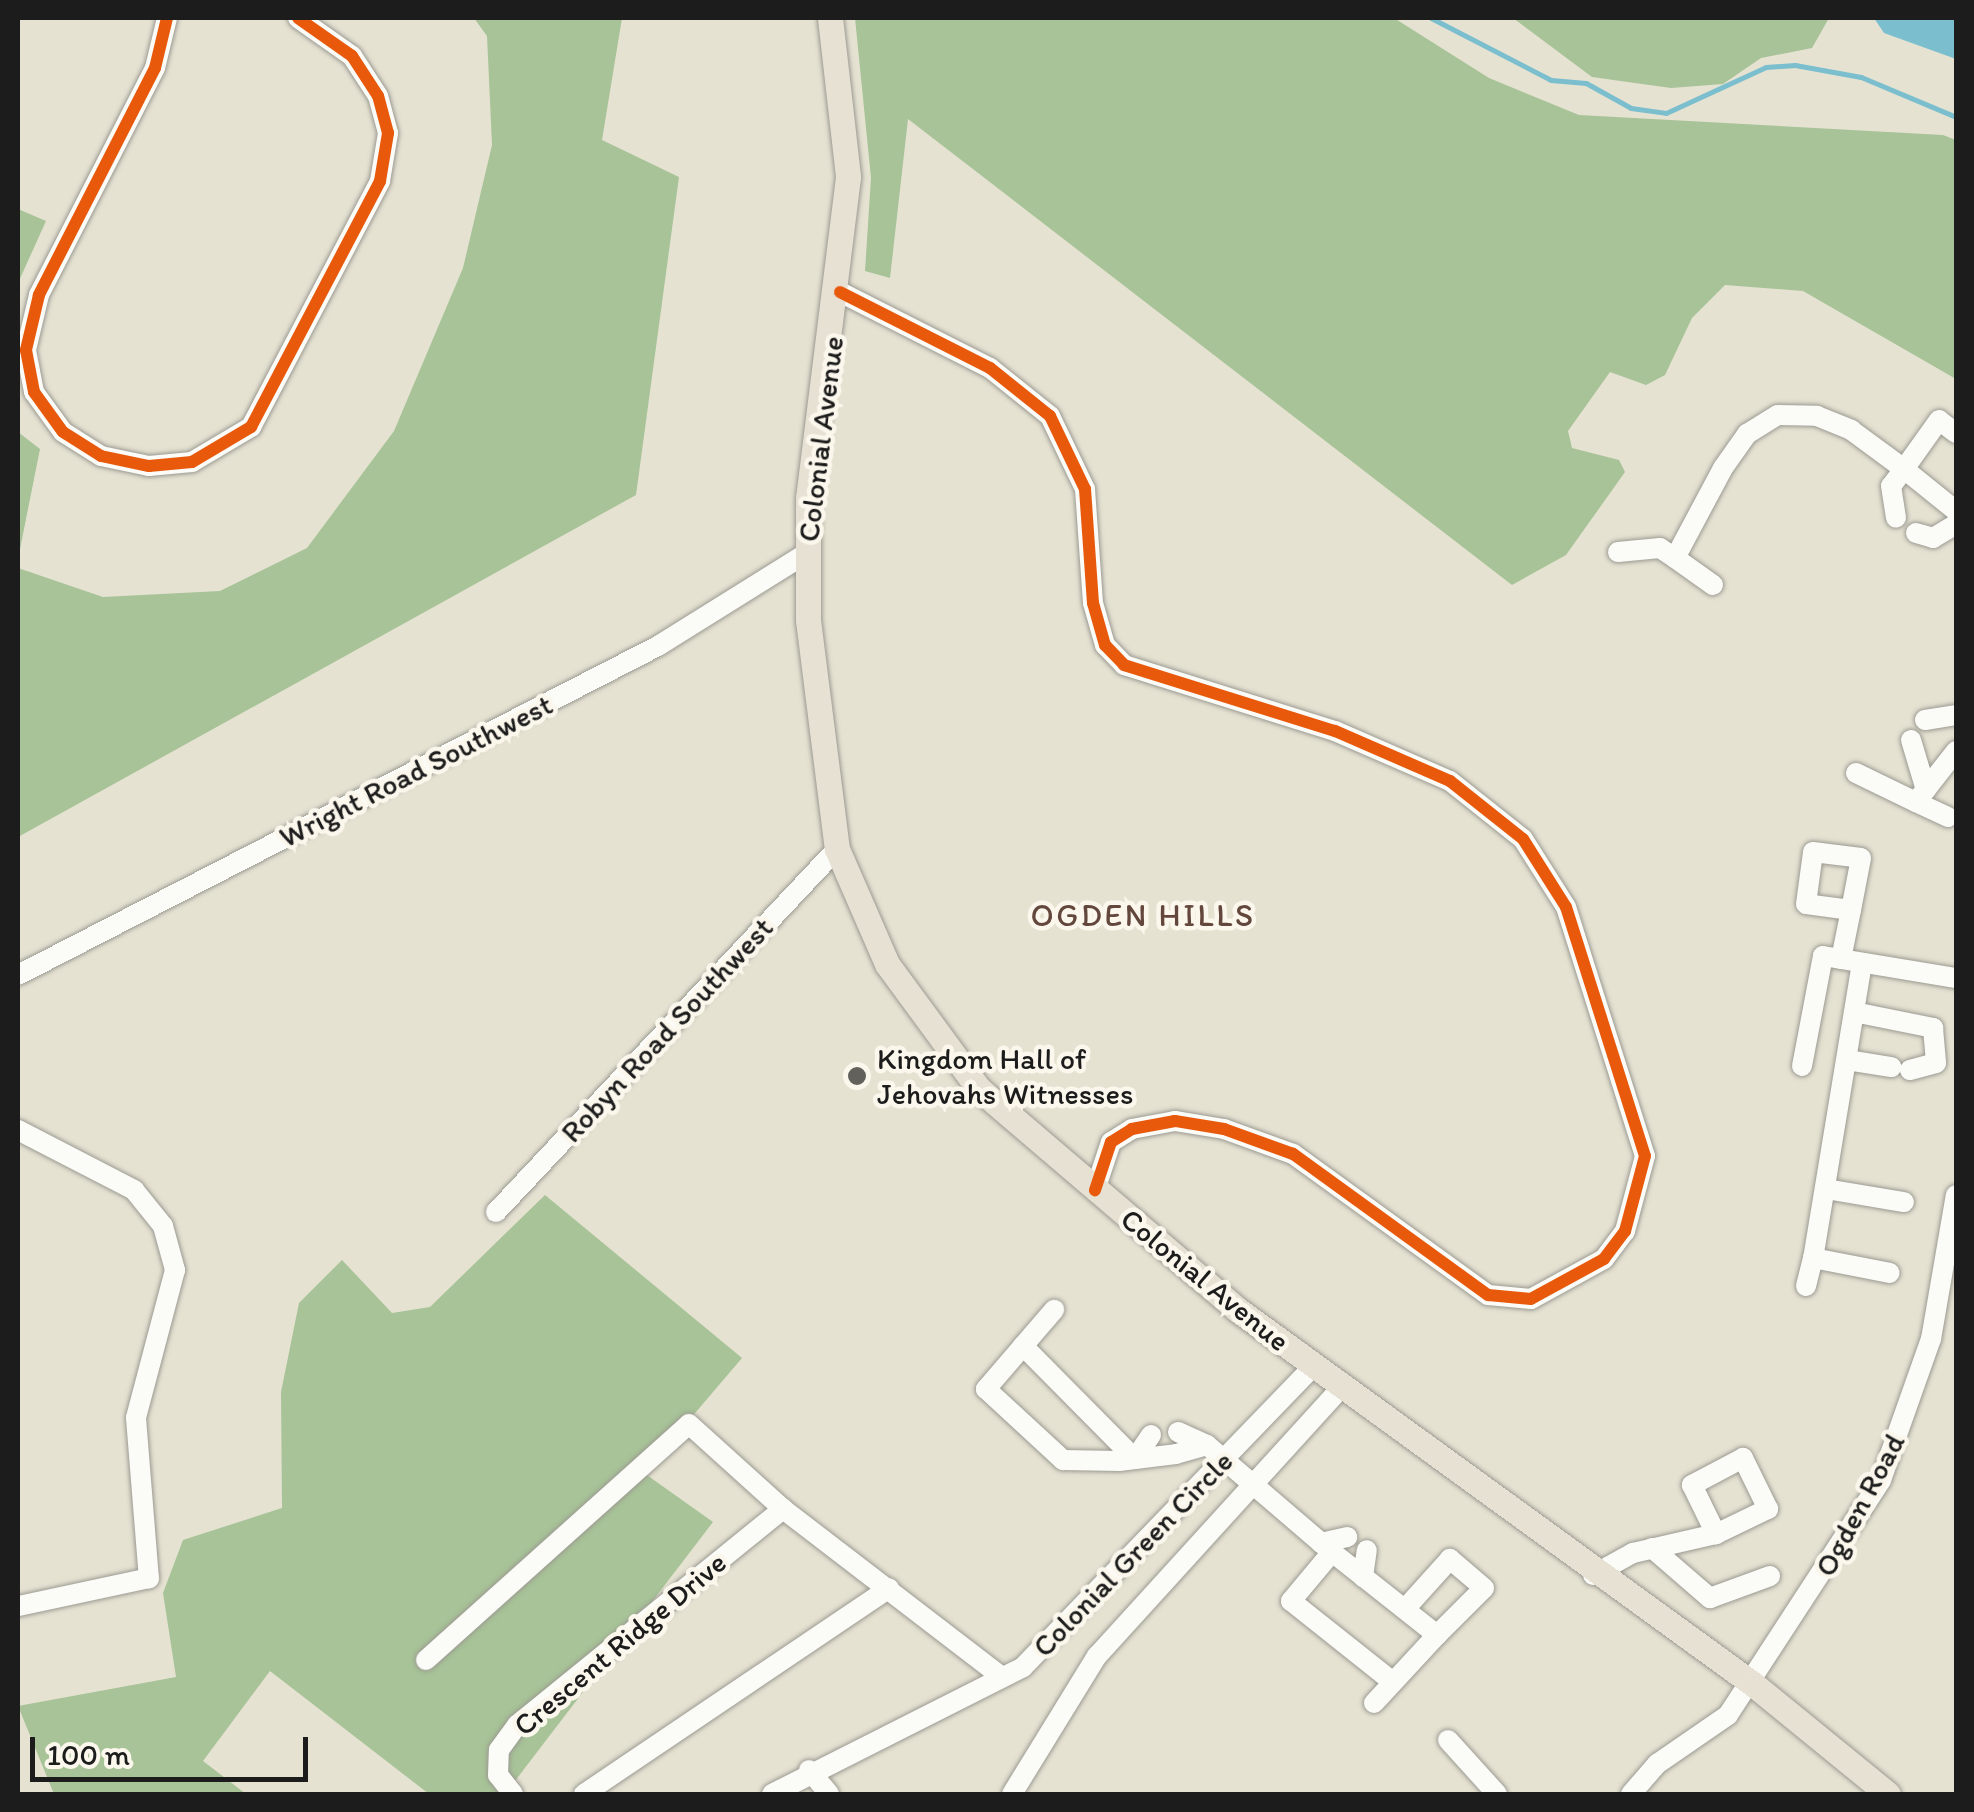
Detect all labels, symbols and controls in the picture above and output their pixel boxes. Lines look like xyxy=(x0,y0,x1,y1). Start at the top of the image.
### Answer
street label: Colonial Avenue xyxy=(791,334,851,544)
street label: Wright Road Southwest xyxy=(274,687,558,855)
district label: OGDEN HILLS xyxy=(1031,896,1255,934)
street label: Robyn Road Southwest xyxy=(554,911,780,1149)
place label: Kingdom Hall of Jehovahs Witnesses xyxy=(877,1041,1132,1112)
marker: Kingdom Hall of Jehovahs Witnesses xyxy=(846,1065,868,1087)
street label: Colonial Avenue xyxy=(1113,1201,1297,1359)
street label: Ogden Road xyxy=(1808,1428,1912,1582)
street label: Colonial Green Circle xyxy=(1026,1444,1240,1664)
street label: Crescent Ridge Drive xyxy=(506,1544,734,1744)
scale bar xyxy=(35,1717,312,1779)
text: 100 m xyxy=(47,1736,130,1773)

